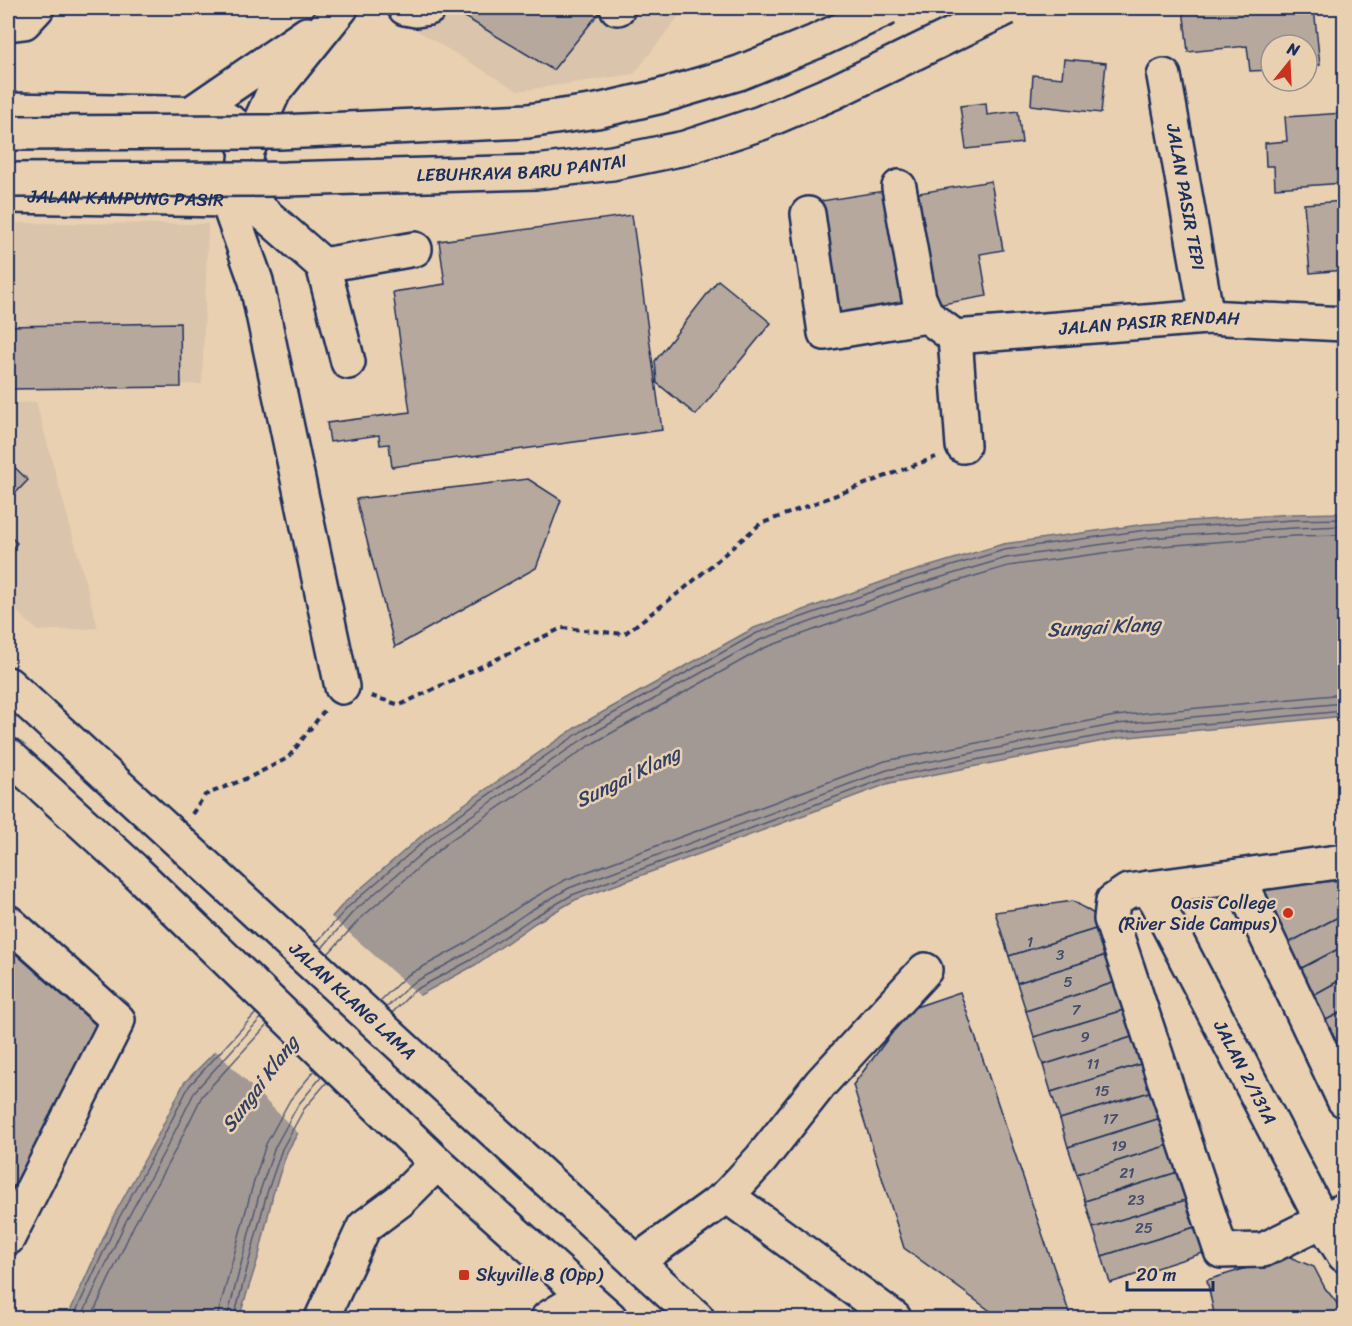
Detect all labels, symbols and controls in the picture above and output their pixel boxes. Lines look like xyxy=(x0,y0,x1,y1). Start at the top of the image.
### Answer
north arrow xyxy=(1259,33,1319,93)
text: N xyxy=(1283,33,1304,65)
street label: JALAN PASIR TEPI xyxy=(1157,120,1214,274)
street label: LEBUHRAYA BARU PANTAI xyxy=(416,144,630,191)
street label: JALAN KAMPUNG PASIR xyxy=(27,180,224,216)
street label: JALAN PASIR RENDAH xyxy=(1057,301,1241,345)
water label: Sungai Klang xyxy=(1046,606,1164,647)
water label: Sungai Klang xyxy=(569,736,688,818)
place label: Oasis College (River Side Campus) xyxy=(1118,887,1278,940)
marker: Oasis College (River Side Campus) xyxy=(1281,906,1295,920)
house number: 1 xyxy=(1027,929,1033,955)
street label: JALAN KLANG LAMA xyxy=(281,933,423,1068)
house number: 3 xyxy=(1056,942,1064,968)
house number: 5 xyxy=(1063,969,1073,995)
house number: 7 xyxy=(1072,997,1082,1023)
street label: JALAN 2/131A xyxy=(1204,1014,1286,1130)
house number: 9 xyxy=(1080,1024,1090,1050)
water label: Sungai Klang xyxy=(212,1027,309,1140)
house number: 11 xyxy=(1087,1051,1099,1077)
house number: 15 xyxy=(1094,1078,1110,1104)
house number: 17 xyxy=(1102,1106,1119,1132)
house number: 19 xyxy=(1111,1133,1127,1159)
house number: 21 xyxy=(1119,1160,1135,1186)
house number: 23 xyxy=(1128,1187,1144,1213)
house number: 25 xyxy=(1135,1215,1153,1241)
scale bar xyxy=(1127,1254,1212,1292)
place label: Skyville 8 (Opp) xyxy=(476,1259,604,1291)
text: 20 m xyxy=(1136,1259,1176,1291)
marker: Skyville 8 (Opp) xyxy=(457,1268,471,1282)

